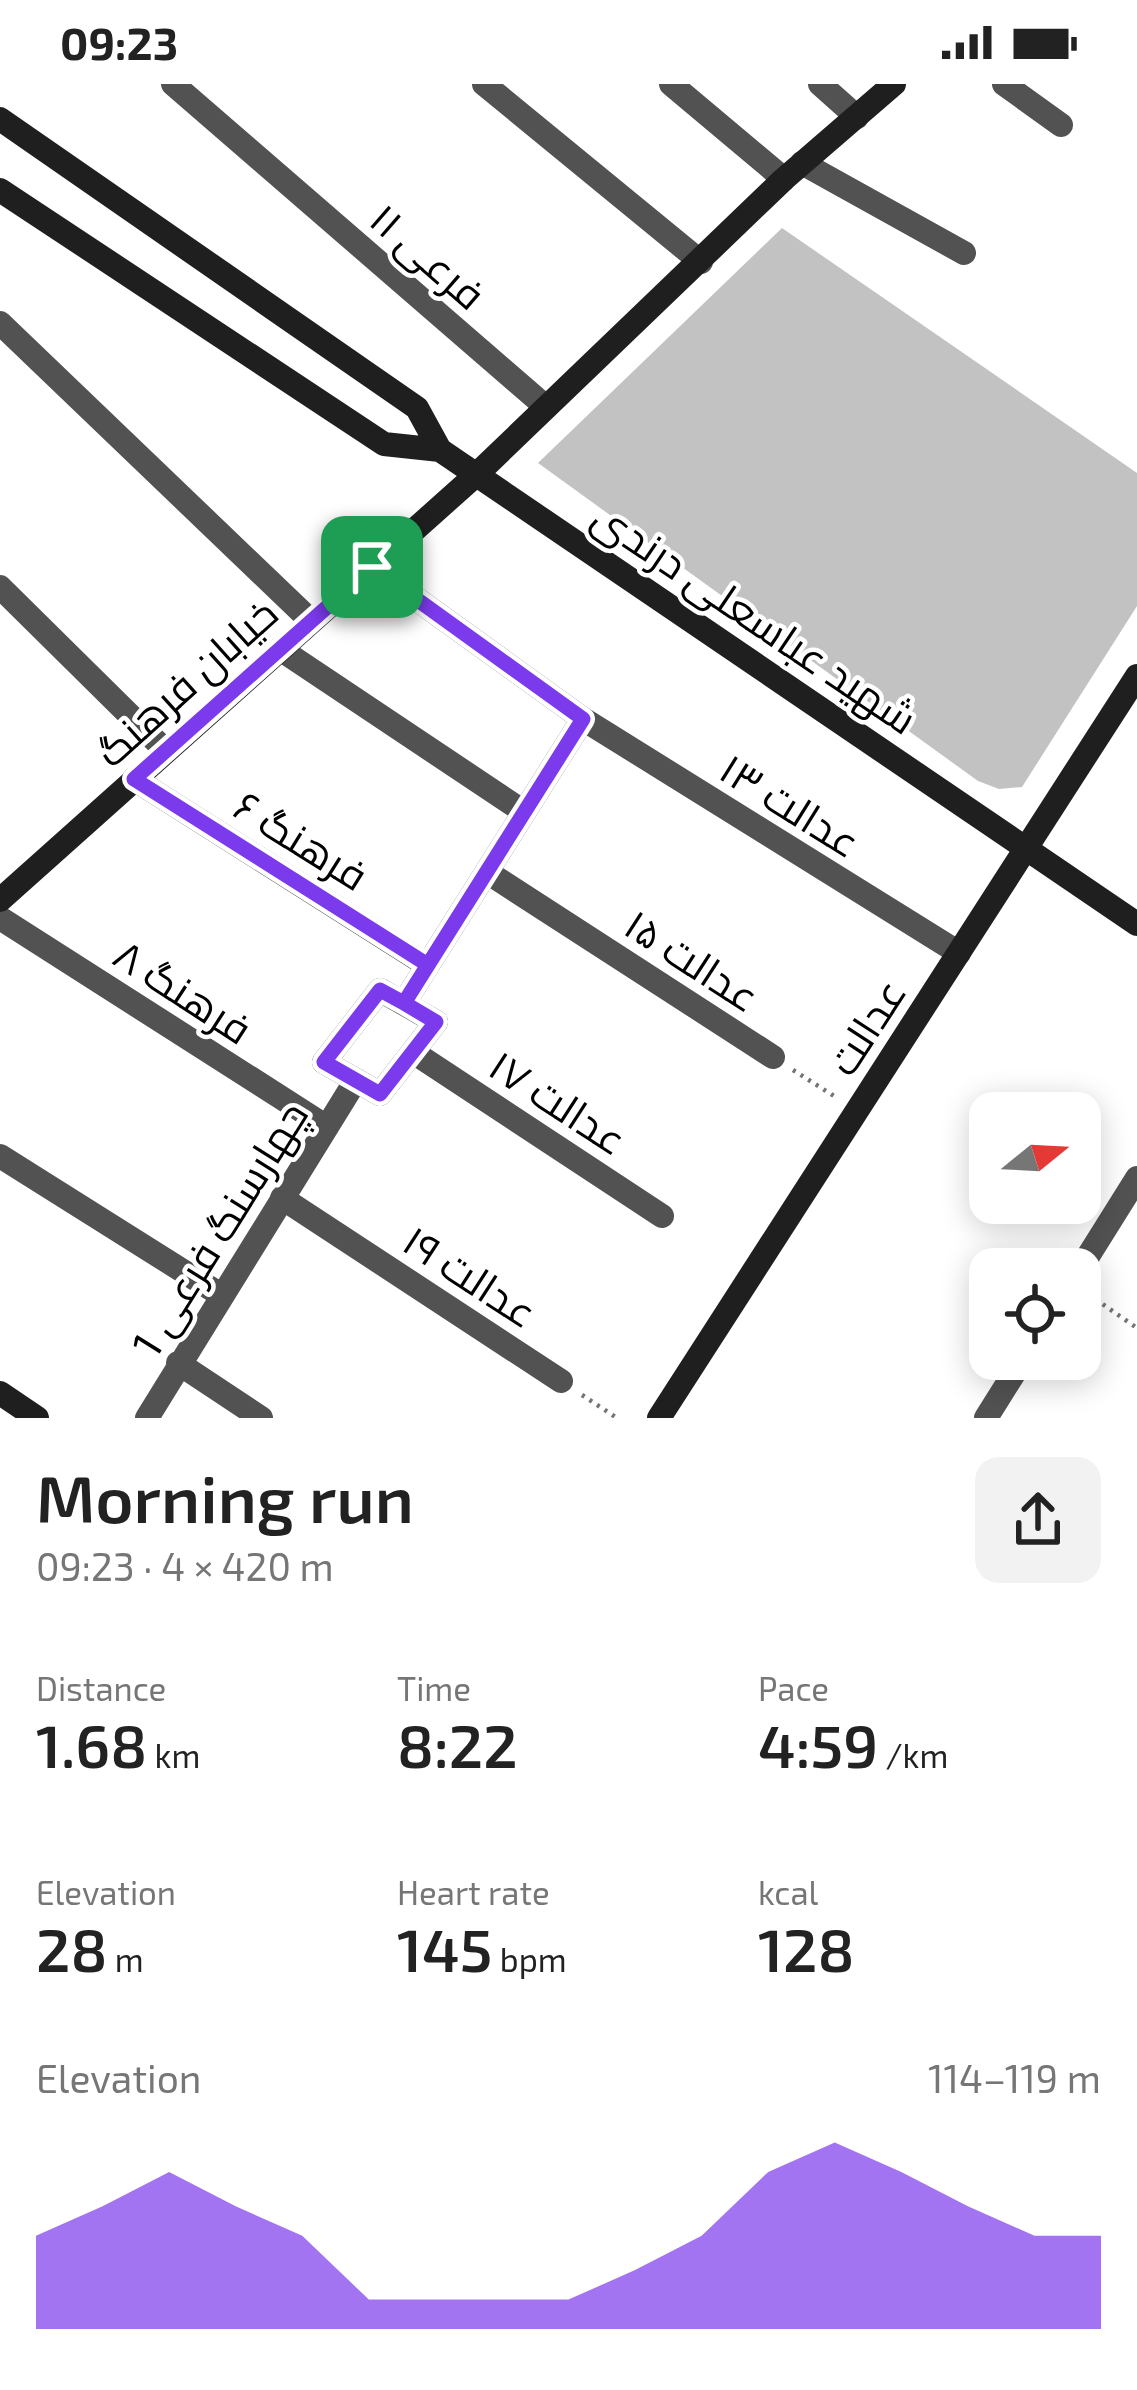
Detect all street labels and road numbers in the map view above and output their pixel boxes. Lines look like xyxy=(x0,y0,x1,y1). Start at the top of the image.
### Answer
street label: فرعی ۱۱ xyxy=(360,192,497,320)
street label: شهید عباسعلی درندی xyxy=(583,489,927,745)
street label: خیابان فرهنگ xyxy=(84,586,287,777)
street label: عدالت ۱۳ xyxy=(712,742,870,866)
street label: فرهنگ ۶ xyxy=(226,779,378,900)
street label: عدالت ۱۵ xyxy=(617,897,769,1021)
street label: فرهنگ ۸ xyxy=(105,927,262,1054)
street label: عدالت xyxy=(816,969,914,1083)
street label: عدالت ۱۷ xyxy=(481,1038,637,1164)
street label: چهارسنگ فرعی 1 xyxy=(120,1091,321,1367)
street label: عدالت ۱۹ xyxy=(395,1214,547,1336)

